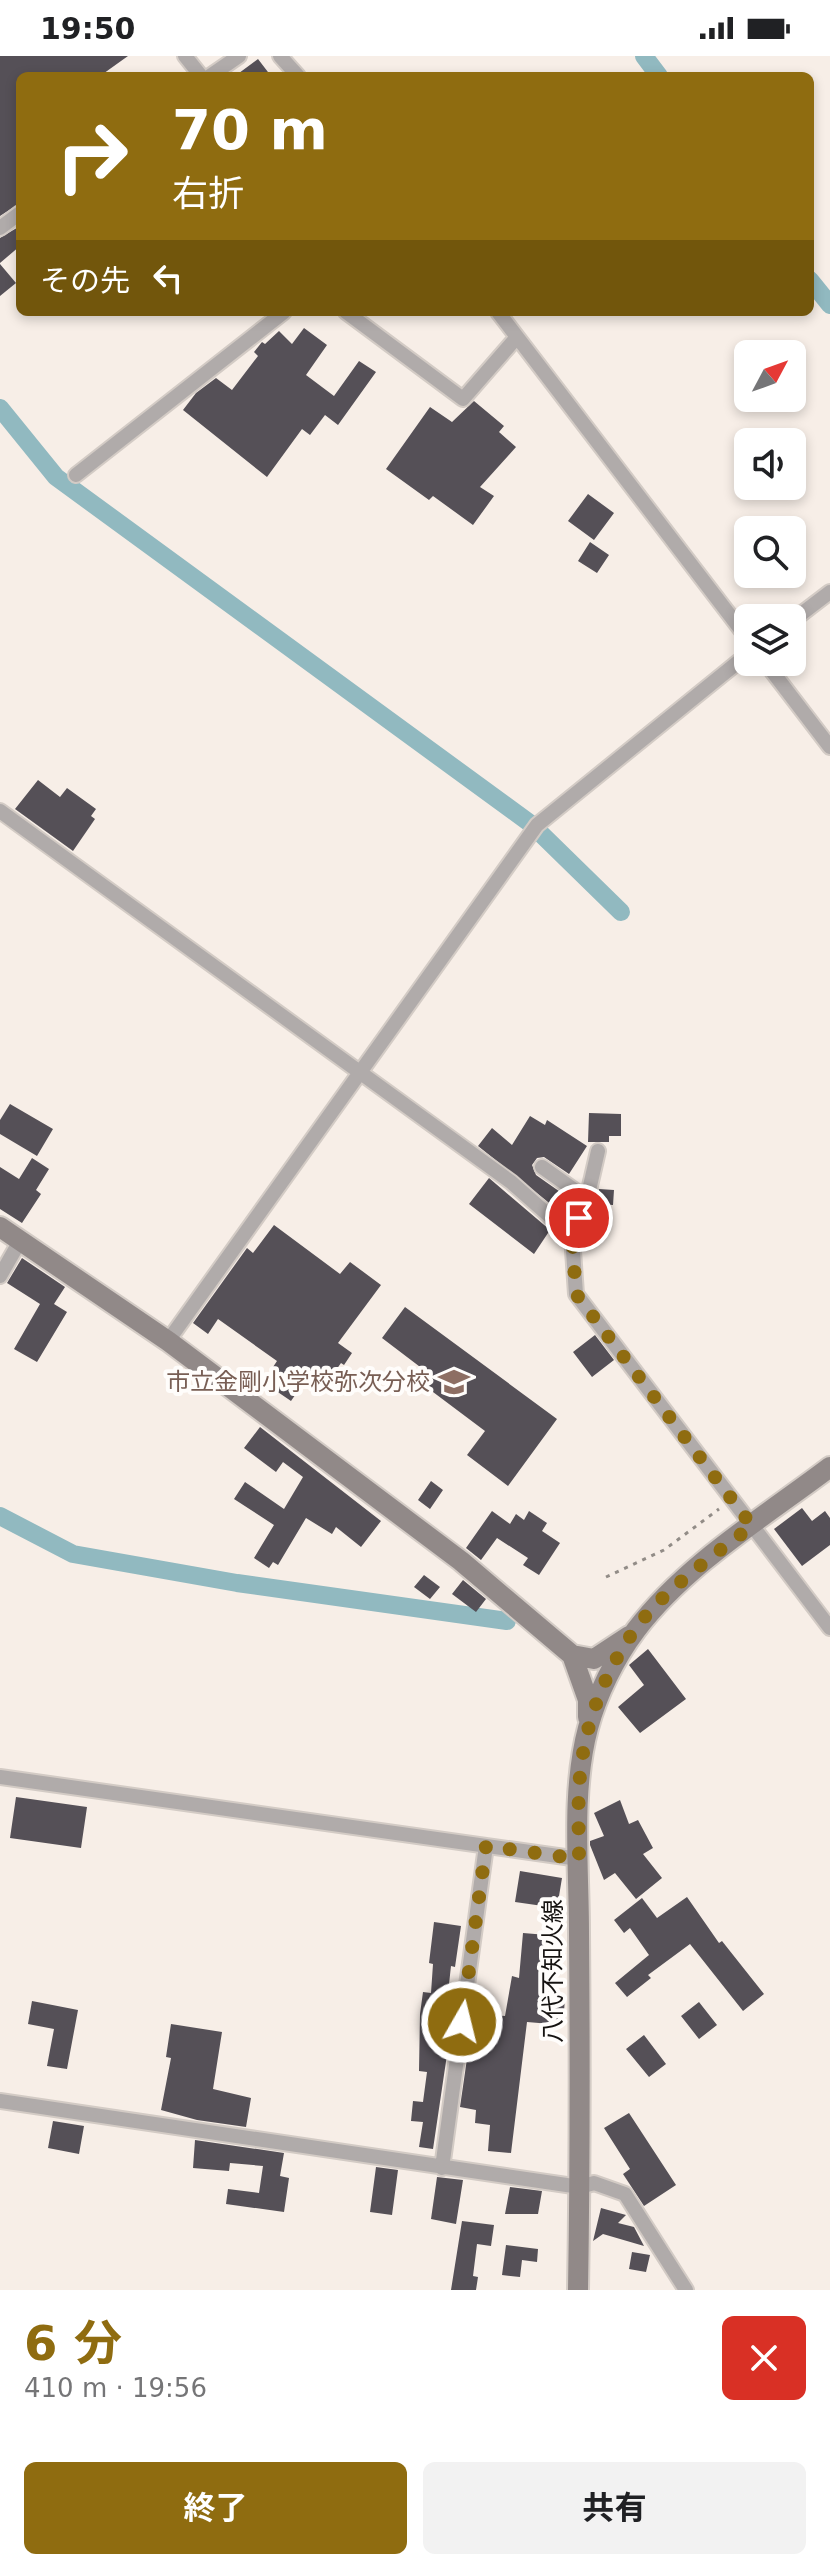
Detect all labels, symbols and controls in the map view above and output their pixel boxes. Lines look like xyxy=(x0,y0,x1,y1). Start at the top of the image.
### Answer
text: 19:50 xyxy=(40,11,136,46)
text: 70 m xyxy=(172,97,328,162)
icon: right xyxy=(40,104,144,208)
text: 右折 xyxy=(172,173,244,214)
icon: left xyxy=(146,256,190,300)
text: その先 xyxy=(40,263,130,298)
north arrow xyxy=(734,340,806,412)
map controls xyxy=(734,340,806,676)
button: sound xyxy=(734,428,806,500)
button: search xyxy=(734,516,806,588)
button: layers xyxy=(734,604,806,676)
pin xyxy=(545,1184,613,1252)
icon: arrive xyxy=(557,1196,601,1240)
school or university icon: 市立金剛小学校弥次分校 xyxy=(437,1365,471,1399)
place label: 市立金剛小学校弥次分校 xyxy=(166,1368,430,1396)
street label: 八代不知火線 xyxy=(539,1899,567,2043)
position arrow xyxy=(420,1980,504,2064)
text: 6 分 xyxy=(24,2315,122,2371)
button: close xyxy=(722,2316,806,2400)
text: 410 m · 19:56 xyxy=(24,2373,207,2403)
button: 終了 xyxy=(24,2462,407,2554)
button: 共有 xyxy=(423,2462,806,2554)

